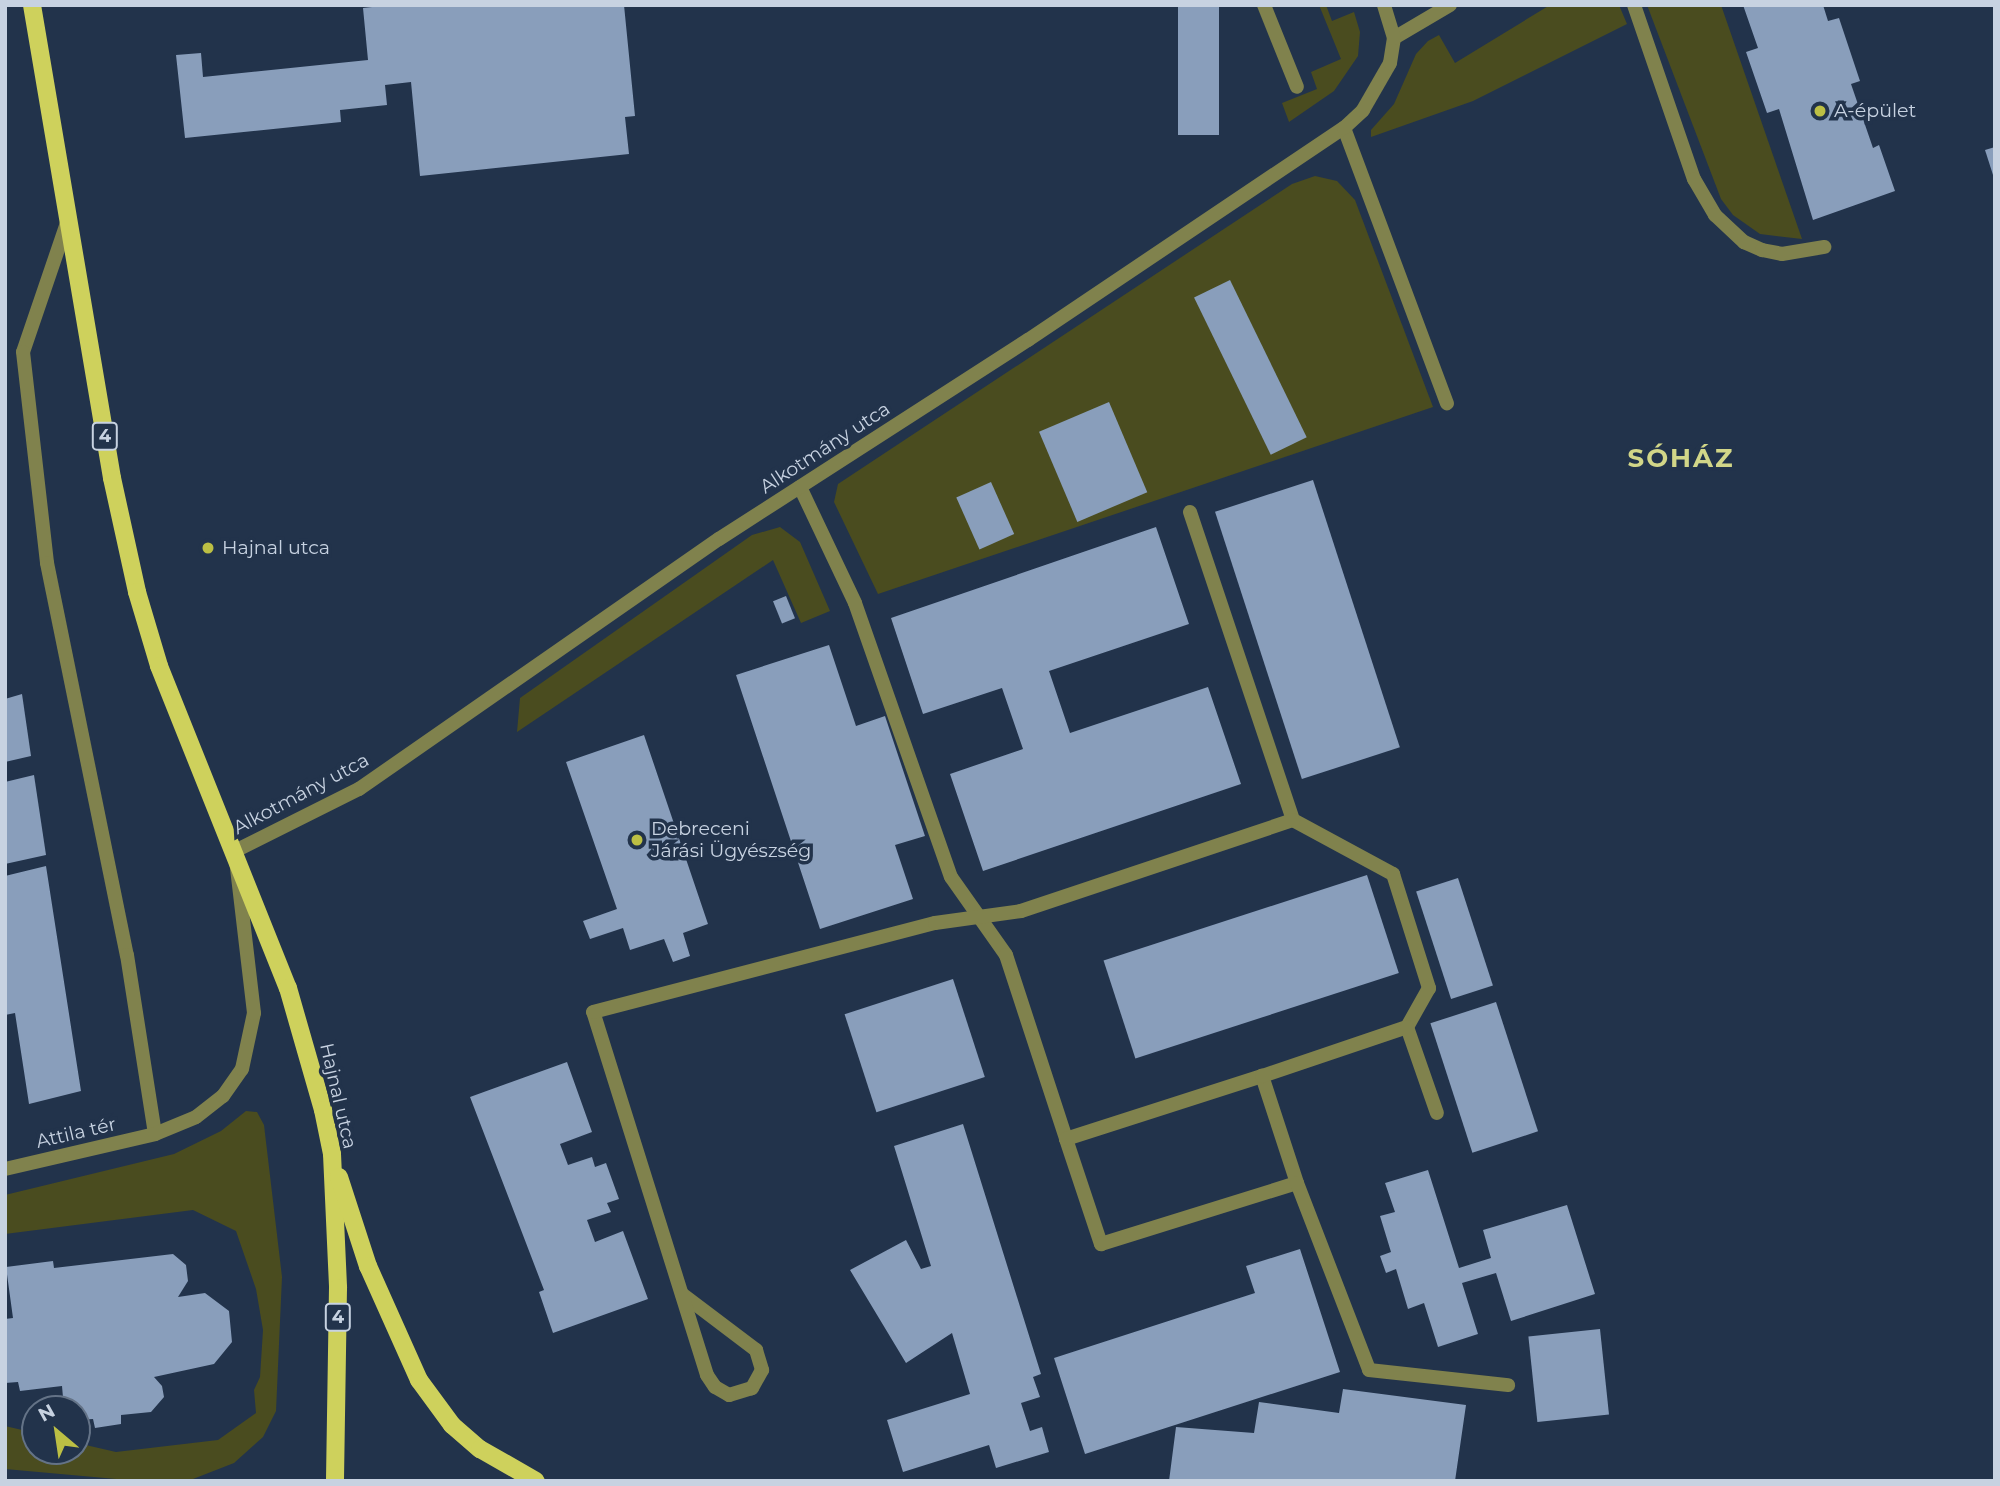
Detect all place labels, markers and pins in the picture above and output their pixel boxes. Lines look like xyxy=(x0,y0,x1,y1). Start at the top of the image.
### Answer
place label: A-épület xyxy=(1834,100,1916,122)
marker: A-épület xyxy=(1812,103,1828,119)
place label: Hajnal utca xyxy=(222,537,330,559)
marker: Hajnal utca xyxy=(200,540,216,556)
place label: Debreceni Járási Ügyészség xyxy=(651,818,811,862)
marker: Debreceni Járási Ügyészség xyxy=(629,832,645,848)

